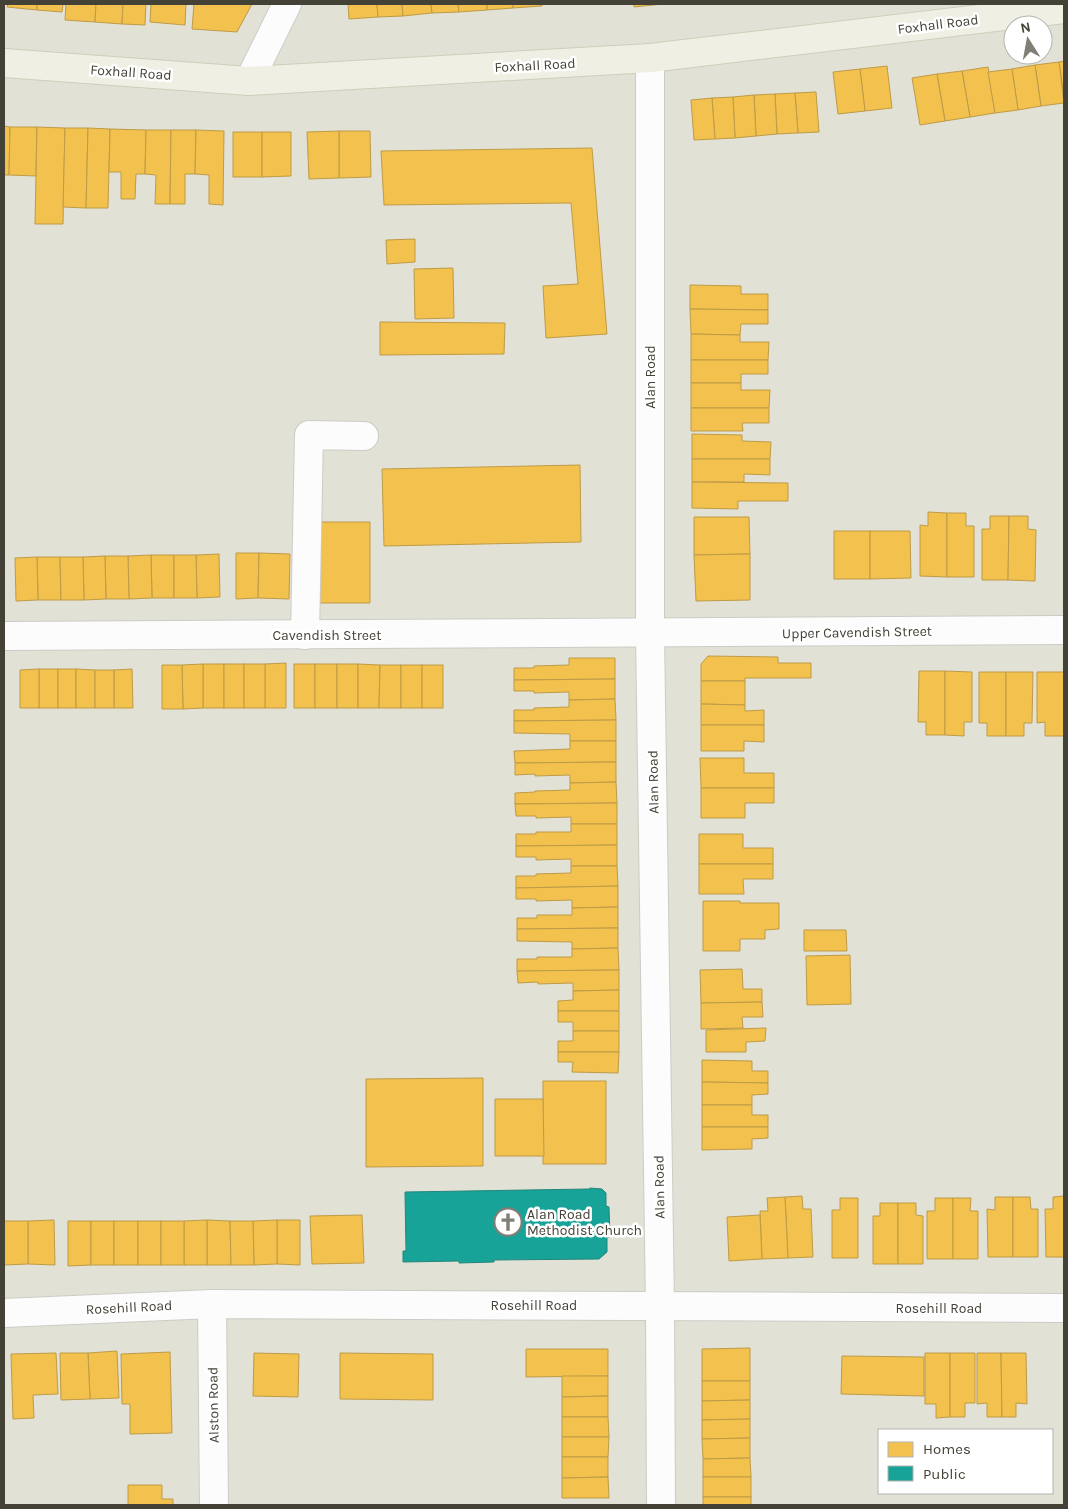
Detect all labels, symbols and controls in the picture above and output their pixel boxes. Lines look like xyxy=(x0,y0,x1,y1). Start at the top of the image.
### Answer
street label: Foxhall Road xyxy=(897,11,979,38)
north arrow xyxy=(1003,15,1053,65)
text: N xyxy=(1019,18,1032,37)
street label: Foxhall Road xyxy=(494,55,576,76)
street label: Foxhall Road xyxy=(90,61,172,84)
street label: Alan Road xyxy=(642,345,659,409)
street label: Upper Cavendish Street xyxy=(782,623,932,642)
street label: Cavendish Street xyxy=(273,627,382,644)
street label: Alan Road xyxy=(644,750,663,814)
street label: Alan Road xyxy=(650,1155,669,1219)
place label: Alan Road Methodist Church xyxy=(527,1206,642,1239)
church icon: Alan Road Methodist Church xyxy=(493,1207,523,1237)
street label: Rosehill Road xyxy=(85,1297,173,1318)
street label: Rosehill Road xyxy=(491,1297,577,1314)
street label: Rosehill Road xyxy=(896,1300,982,1317)
street label: Alston Road xyxy=(204,1367,223,1443)
legend xyxy=(878,1429,1053,1494)
text: Homes xyxy=(923,1440,971,1458)
text: Public xyxy=(923,1465,966,1483)

